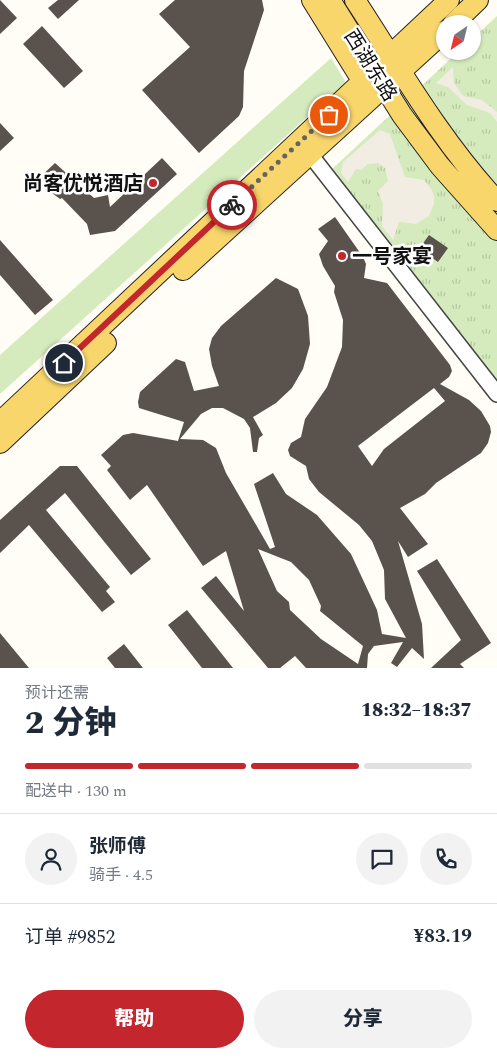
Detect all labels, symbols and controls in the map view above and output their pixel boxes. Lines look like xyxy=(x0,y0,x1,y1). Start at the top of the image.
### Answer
north arrow xyxy=(436,15,481,60)
map controls xyxy=(436,15,481,60)
street label: 西湖东路 xyxy=(336,24,404,107)
pin xyxy=(308,94,350,136)
icon: bag xyxy=(315,101,343,129)
place label: 尚客优悦酒店 xyxy=(23,169,143,199)
marker: 尚客优悦酒店 xyxy=(147,177,159,189)
courier xyxy=(207,180,257,230)
icon: bike xyxy=(218,191,246,219)
place label: 一号家宴 xyxy=(352,242,432,272)
marker: 一号家宴 xyxy=(336,250,348,262)
pin xyxy=(43,342,85,384)
icon: home xyxy=(50,349,78,377)
text: 预计还需 xyxy=(25,681,89,705)
text: 18:32–18:37 xyxy=(361,696,472,725)
text: 2 分钟 xyxy=(25,699,116,748)
text: 配送中 · 130 m xyxy=(25,779,127,803)
text: 张师傅 xyxy=(89,832,146,861)
button: person xyxy=(25,833,77,885)
button: chat xyxy=(356,833,408,885)
button: phone xyxy=(420,833,472,885)
text: 骑手 · 4.5 xyxy=(89,863,153,887)
text: ¥83.19 xyxy=(414,922,472,951)
text: 订单 #9852 xyxy=(25,923,115,952)
button: 帮助 xyxy=(25,990,244,1048)
button: 分享 xyxy=(254,990,472,1048)

